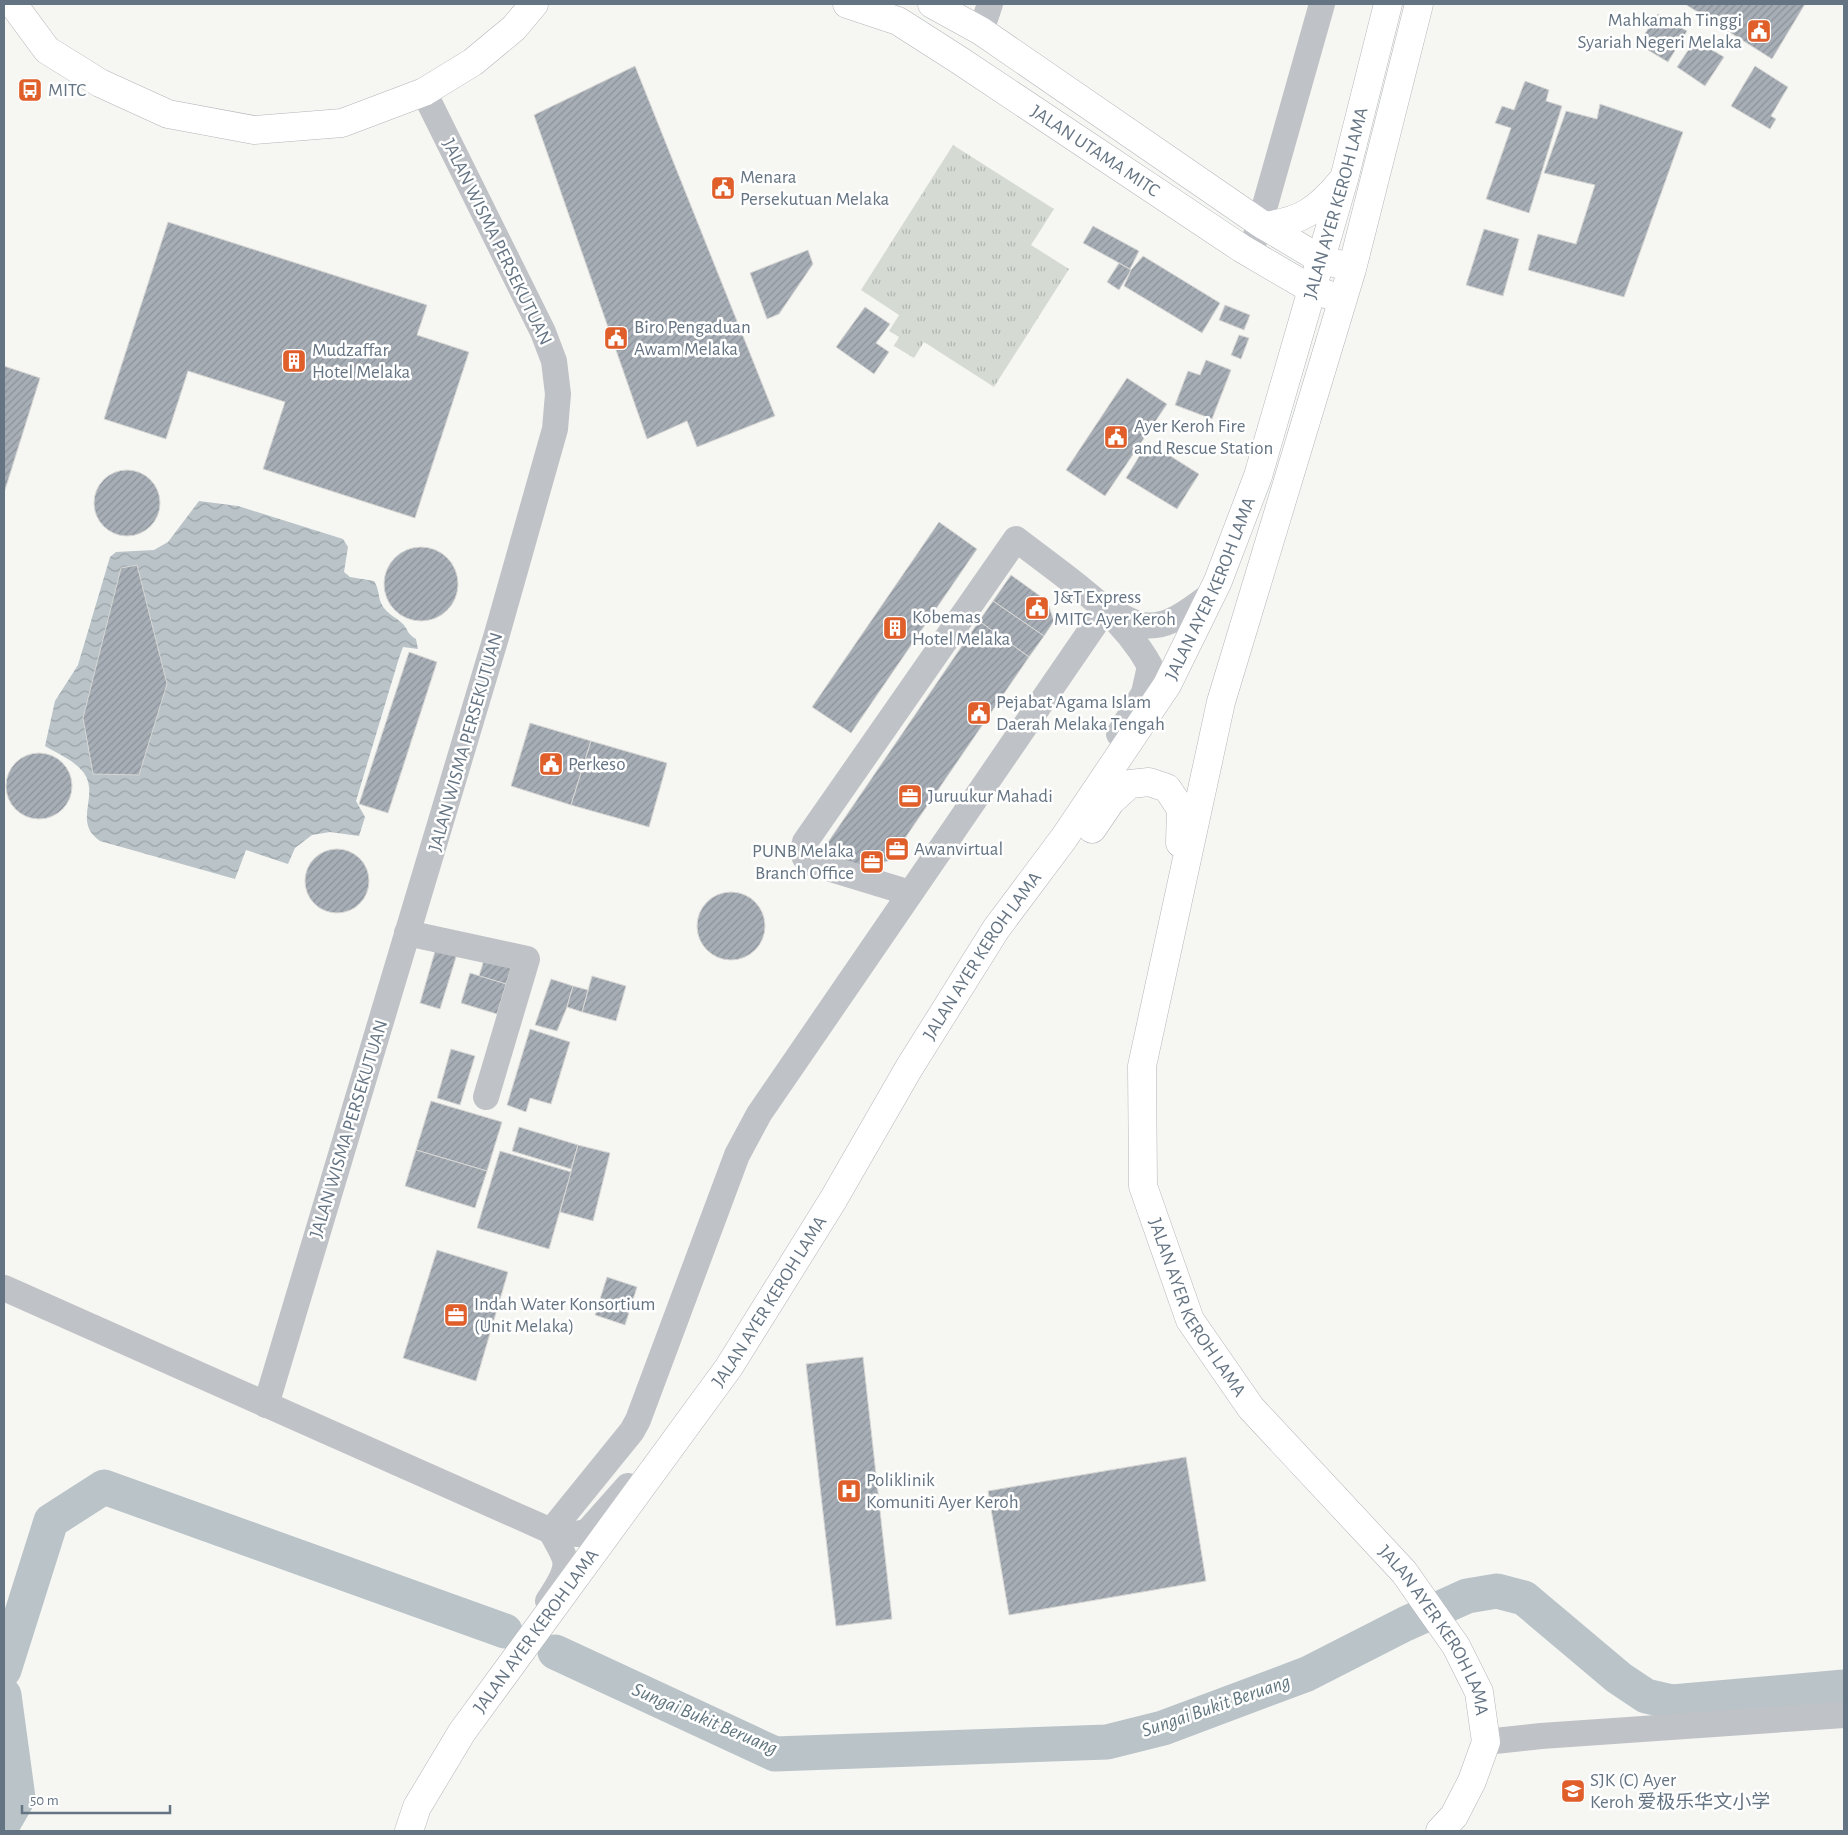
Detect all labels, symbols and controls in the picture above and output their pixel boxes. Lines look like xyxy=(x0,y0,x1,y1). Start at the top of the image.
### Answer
place label: Mahkamah Tinggi Syariah Negeri Melaka xyxy=(1578,11,1742,52)
public building icon: Mahkamah Tinggi Syariah Negeri Melaka xyxy=(1746,18,1772,44)
bus stop icon: MITC xyxy=(17,77,43,103)
place label: MITC xyxy=(48,81,86,100)
street label: JALAN UTAMA MITC xyxy=(1027,101,1163,201)
street label: JALAN AYER KEROH LAMA xyxy=(1300,105,1371,301)
street label: JALAN WISMA PERSEKUTUAN xyxy=(439,136,555,348)
place label: Menara Persekutuan Melaka xyxy=(740,168,890,209)
public building icon: Menara Persekutuan Melaka xyxy=(710,175,736,201)
place label: Biro Pengaduan Awam Melaka xyxy=(634,318,751,359)
public building icon: Biro Pengaduan Awam Melaka xyxy=(603,325,629,351)
place label: Mudzaffar Hotel Melaka xyxy=(312,341,410,382)
building icon: Mudzaffar Hotel Melaka xyxy=(281,348,307,374)
place label: Ayer Keroh Fire and Rescue Station xyxy=(1134,417,1273,458)
public building icon: Ayer Keroh Fire and Rescue Station xyxy=(1103,424,1129,450)
street label: JALAN AYER KEROH LAMA xyxy=(1162,494,1259,683)
place label: J&T Express MITC Ayer Keroh xyxy=(1054,588,1176,629)
public building icon: J&T Express MITC Ayer Keroh xyxy=(1024,595,1050,621)
place label: Kobemas Hotel Melaka xyxy=(912,608,1010,649)
building icon: Kobemas Hotel Melaka xyxy=(882,615,908,641)
street label: JALAN WISMA PERSEKUTUAN xyxy=(426,630,506,854)
place label: Pejabat Agama Islam Daerah Melaka Tengah xyxy=(996,693,1165,734)
public building icon: Pejabat Agama Islam Daerah Melaka Tengah xyxy=(966,700,992,726)
public building icon: Perkeso xyxy=(538,751,564,777)
place label: Perkeso xyxy=(568,755,625,774)
office icon: Juruukur Mahadi xyxy=(897,783,923,809)
place label: Juruukur Mahadi xyxy=(928,787,1053,806)
office icon: Awanvirtual xyxy=(884,836,910,862)
place label: Awanvirtual xyxy=(914,840,1003,859)
place label: PUNB Melaka Branch Office xyxy=(752,842,854,883)
office icon: PUNB Melaka Branch Office xyxy=(859,849,885,875)
street label: JALAN AYER KEROH LAMA xyxy=(920,868,1045,1043)
street label: JALAN WISMA PERSEKUTUAN xyxy=(307,1018,391,1240)
street label: JALAN AYER KEROH LAMA xyxy=(708,1213,830,1390)
street label: JALAN AYER KEROH LAMA xyxy=(1146,1216,1250,1400)
place label: Indah Water Konsortium (Unit Melaka) xyxy=(474,1295,655,1336)
office icon: Indah Water Konsortium (Unit Melaka) xyxy=(443,1302,469,1328)
place label: Poliklinik Komuniti Ayer Keroh xyxy=(866,1471,1019,1512)
hospital icon: Poliklinik Komuniti Ayer Keroh xyxy=(836,1478,862,1504)
street label: JALAN AYER KEROH LAMA xyxy=(1375,1542,1492,1717)
street label: JALAN AYER KEROH LAMA xyxy=(470,1545,602,1716)
water label: Sungai Bukit Beruang xyxy=(1139,1671,1293,1741)
water label: Sungai Bukit Beruang xyxy=(629,1679,781,1759)
place label: SJK (C) Ayer Keroh 爱极乐华文小学 xyxy=(1590,1771,1770,1812)
school or university icon: SJK (C) Ayer Keroh 爱极乐华文小学 xyxy=(1560,1778,1586,1804)
scale bar xyxy=(22,1782,170,1814)
text: 50 m xyxy=(30,1793,59,1808)

